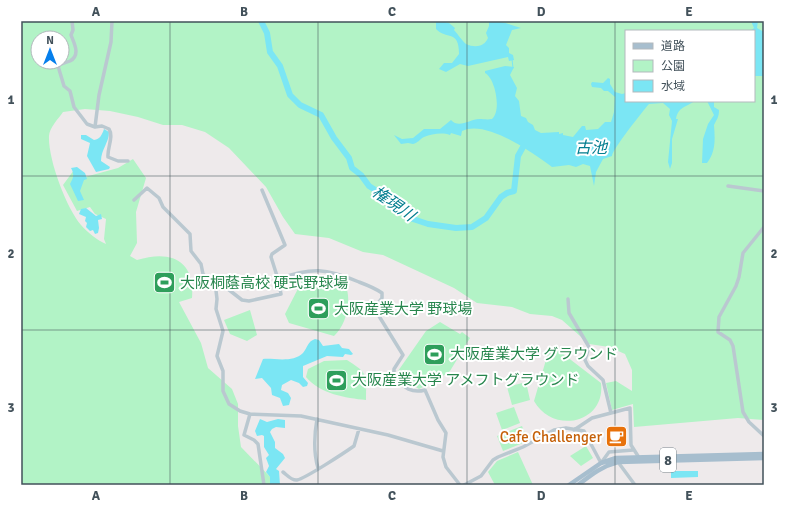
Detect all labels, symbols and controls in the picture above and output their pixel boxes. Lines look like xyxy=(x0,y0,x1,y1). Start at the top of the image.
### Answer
text: A xyxy=(92,4,101,20)
text: B xyxy=(240,4,248,20)
text: C xyxy=(388,4,396,20)
text: D xyxy=(537,4,546,20)
text: E xyxy=(685,4,693,20)
north arrow xyxy=(30,30,70,70)
legend xyxy=(625,30,755,102)
text: N xyxy=(46,34,54,47)
text: 道路 xyxy=(661,39,685,54)
text: 公園 xyxy=(661,59,685,74)
text: 水域 xyxy=(661,79,685,94)
text: 1 xyxy=(7,92,15,108)
text: 1 xyxy=(770,92,778,108)
water label: 古池 xyxy=(575,138,609,158)
water label: 権現川 xyxy=(368,182,420,227)
text: 2 xyxy=(7,246,15,262)
text: 2 xyxy=(770,246,778,262)
sports icon: 大阪桐蔭高校 硬式野球場 xyxy=(152,270,178,296)
place label: 大阪桐蔭高校 硬式野球場 xyxy=(180,274,348,292)
sports icon: 大阪産業大学 野球場 xyxy=(305,296,331,322)
place label: 大阪産業大学 野球場 xyxy=(334,300,472,318)
sports icon: 大阪産業大学 グラウンド xyxy=(422,341,448,367)
place label: 大阪産業大学 グラウンド xyxy=(450,345,618,363)
sports icon: 大阪産業大学 アメフトグラウンド xyxy=(324,367,350,393)
place label: 大阪産業大学 アメフトグラウンド xyxy=(352,371,580,389)
text: 3 xyxy=(7,400,15,416)
text: 3 xyxy=(770,400,778,416)
cafe icon: Cafe Challenger xyxy=(604,424,630,450)
place label: Cafe Challenger xyxy=(500,428,602,446)
road number: 8 xyxy=(660,448,676,472)
text: A xyxy=(92,488,101,504)
text: B xyxy=(240,488,248,504)
text: C xyxy=(388,488,396,504)
text: D xyxy=(537,488,546,504)
text: E xyxy=(685,488,693,504)

